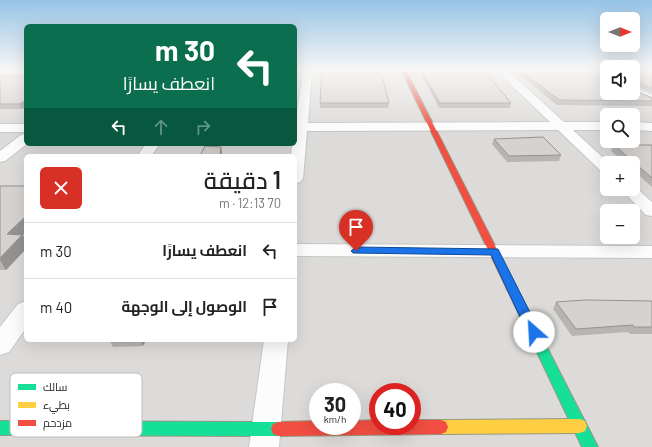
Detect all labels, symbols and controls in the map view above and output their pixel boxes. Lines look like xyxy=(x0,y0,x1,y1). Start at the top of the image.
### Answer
north arrow xyxy=(600,12,640,52)
map controls xyxy=(600,12,640,244)
text: 30 m xyxy=(155,33,215,67)
icon: left xyxy=(229,40,281,92)
button: sound xyxy=(600,60,640,100)
text: انعطف يسارًا xyxy=(123,72,215,94)
button: search xyxy=(600,108,640,148)
icon: left xyxy=(108,116,130,138)
icon: ahead xyxy=(150,116,172,138)
icon: right xyxy=(192,116,214,138)
button: + xyxy=(600,156,640,196)
text: 1 دقيقة xyxy=(204,165,281,194)
button: close xyxy=(40,167,82,209)
text: 70 m · 12:13 xyxy=(219,195,281,211)
button: − xyxy=(600,204,640,244)
pin xyxy=(339,210,373,251)
icon: arrive xyxy=(345,216,367,238)
icon: left xyxy=(259,240,281,262)
text: انعطف يسارًا xyxy=(162,241,247,259)
text: 30 m xyxy=(40,242,72,260)
icon: arrive xyxy=(259,296,281,318)
text: الوصول إلى الوجهة xyxy=(121,297,247,315)
text: 40 m xyxy=(40,298,72,316)
position arrow xyxy=(513,311,555,353)
legend xyxy=(10,373,142,437)
text: سالك xyxy=(43,380,67,393)
speed limit sign: 40 xyxy=(369,383,421,435)
text: 30 xyxy=(324,392,346,416)
text: بطيء xyxy=(43,398,70,414)
text: km/h xyxy=(324,413,346,425)
text: مزدحم xyxy=(43,416,72,431)

